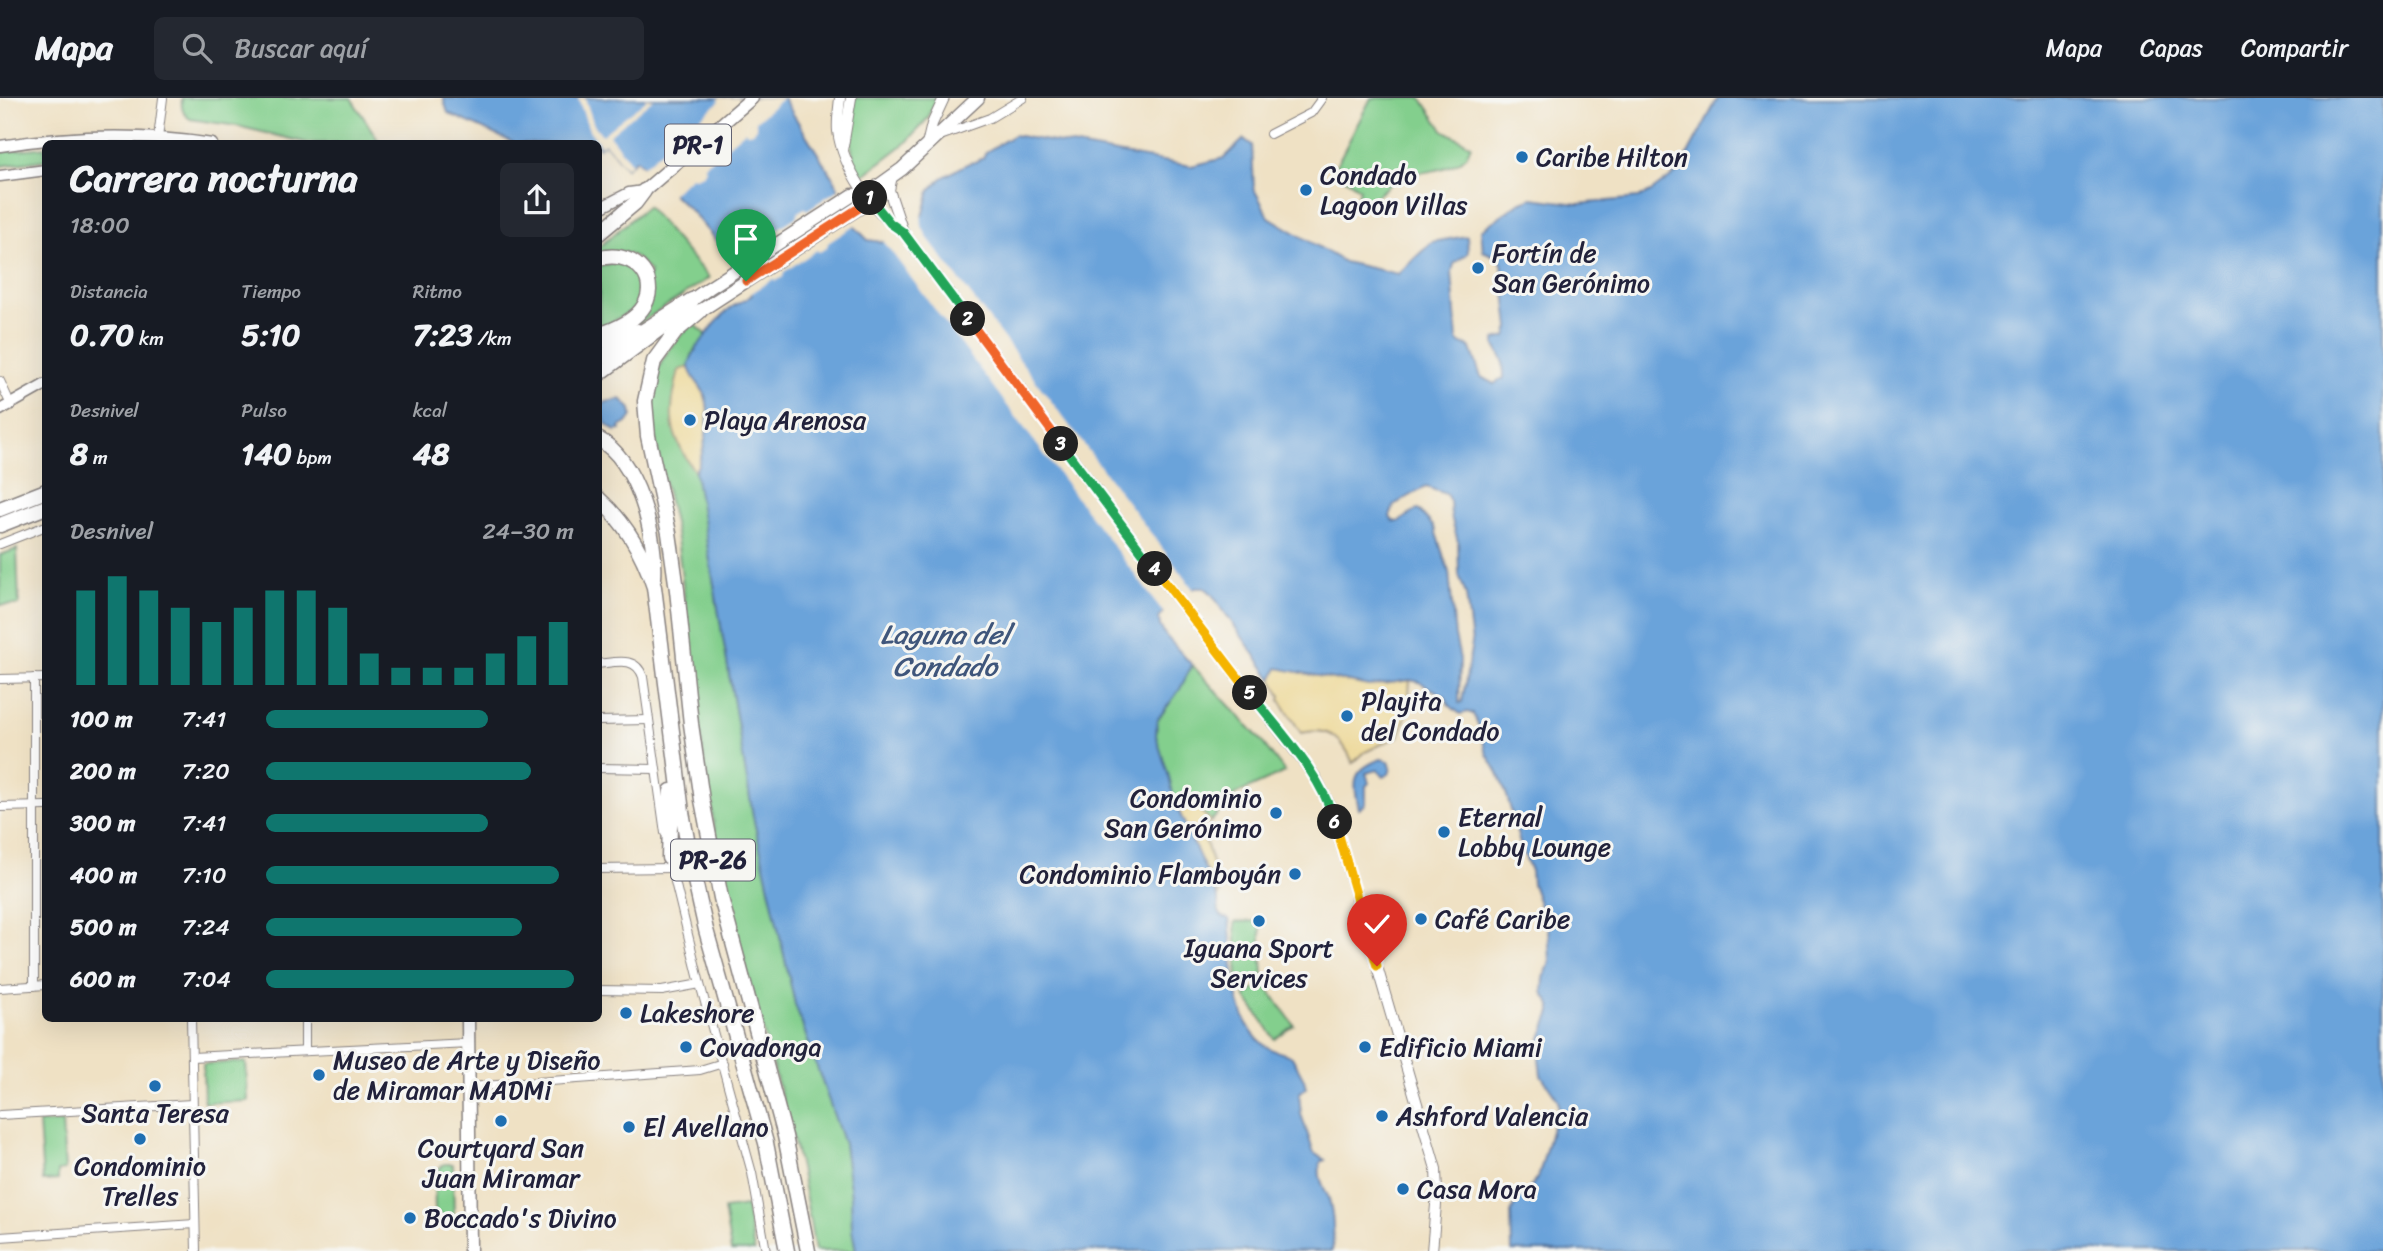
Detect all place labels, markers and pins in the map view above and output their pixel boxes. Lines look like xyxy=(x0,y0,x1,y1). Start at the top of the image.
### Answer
place label: Caribe Hilton xyxy=(1536,134,1688,180)
marker: Caribe Hilton xyxy=(1514,149,1530,165)
place label: Condado Lagoon Villas xyxy=(1320,152,1468,228)
pin: 1 xyxy=(852,180,888,216)
marker: Condado Lagoon Villas xyxy=(1298,182,1314,198)
pin xyxy=(716,209,776,281)
place label: Fortín de San Gerónimo xyxy=(1492,230,1650,306)
marker: Fortín de San Gerónimo xyxy=(1470,260,1486,276)
pin: 2 xyxy=(950,302,986,336)
place label: Playa Arenosa xyxy=(704,397,867,443)
marker: Playa Arenosa xyxy=(682,412,698,428)
pin: 3 xyxy=(1044,426,1078,462)
pin: 4 xyxy=(1138,552,1172,587)
pin: 5 xyxy=(1232,676,1268,710)
place label: Playita del Condado xyxy=(1361,678,1499,754)
marker: Playita del Condado xyxy=(1339,708,1355,724)
place label: Condominio San Gerónimo xyxy=(1104,775,1262,851)
place label: Eternal Lobby Lounge xyxy=(1458,794,1611,870)
pin: 6 xyxy=(1318,804,1352,840)
marker: Condominio San Gerónimo xyxy=(1268,805,1284,821)
marker: Eternal Lobby Lounge xyxy=(1436,824,1452,840)
place label: Condominio Flamboyán xyxy=(1020,851,1281,897)
marker: Condominio Flamboyán xyxy=(1287,866,1303,882)
pin xyxy=(1347,894,1407,966)
place label: Café Caribe xyxy=(1435,896,1570,942)
marker: Café Caribe xyxy=(1413,911,1429,927)
marker: Iguana Sport Services xyxy=(1251,913,1267,929)
place label: Iguana Sport Services xyxy=(1183,925,1334,1001)
place label: Lakeshore xyxy=(640,990,755,1036)
marker: Lakeshore xyxy=(618,1005,634,1021)
place label: Covadonga xyxy=(700,1024,821,1070)
place label: Edificio Miami xyxy=(1379,1024,1543,1070)
place label: Museo de Arte y Diseño de Miramar MADMi xyxy=(333,1037,600,1113)
marker: Covadonga xyxy=(678,1039,694,1055)
marker: Edificio Miami xyxy=(1357,1039,1373,1055)
marker: Museo de Arte y Diseño de Miramar MADMi xyxy=(311,1067,327,1083)
marker: Santa Teresa xyxy=(147,1078,163,1094)
place label: Santa Teresa xyxy=(81,1090,230,1136)
place label: Ashford Valencia xyxy=(1395,1093,1589,1139)
place label: El Avellano xyxy=(643,1104,769,1150)
marker: Ashford Valencia xyxy=(1374,1108,1390,1124)
marker: Courtyard San Juan Miramar xyxy=(493,1113,509,1129)
marker: El Avellano xyxy=(621,1119,637,1135)
place label: Courtyard San Juan Miramar xyxy=(418,1125,584,1201)
marker: Condominio Trelles xyxy=(132,1131,148,1147)
place label: Condominio Trelles xyxy=(74,1143,206,1219)
place label: Casa Mora xyxy=(1417,1166,1537,1212)
marker: Casa Mora xyxy=(1395,1181,1411,1197)
place label: Boccado's Divino xyxy=(424,1195,617,1241)
marker: Boccado's Divino xyxy=(402,1210,418,1226)

